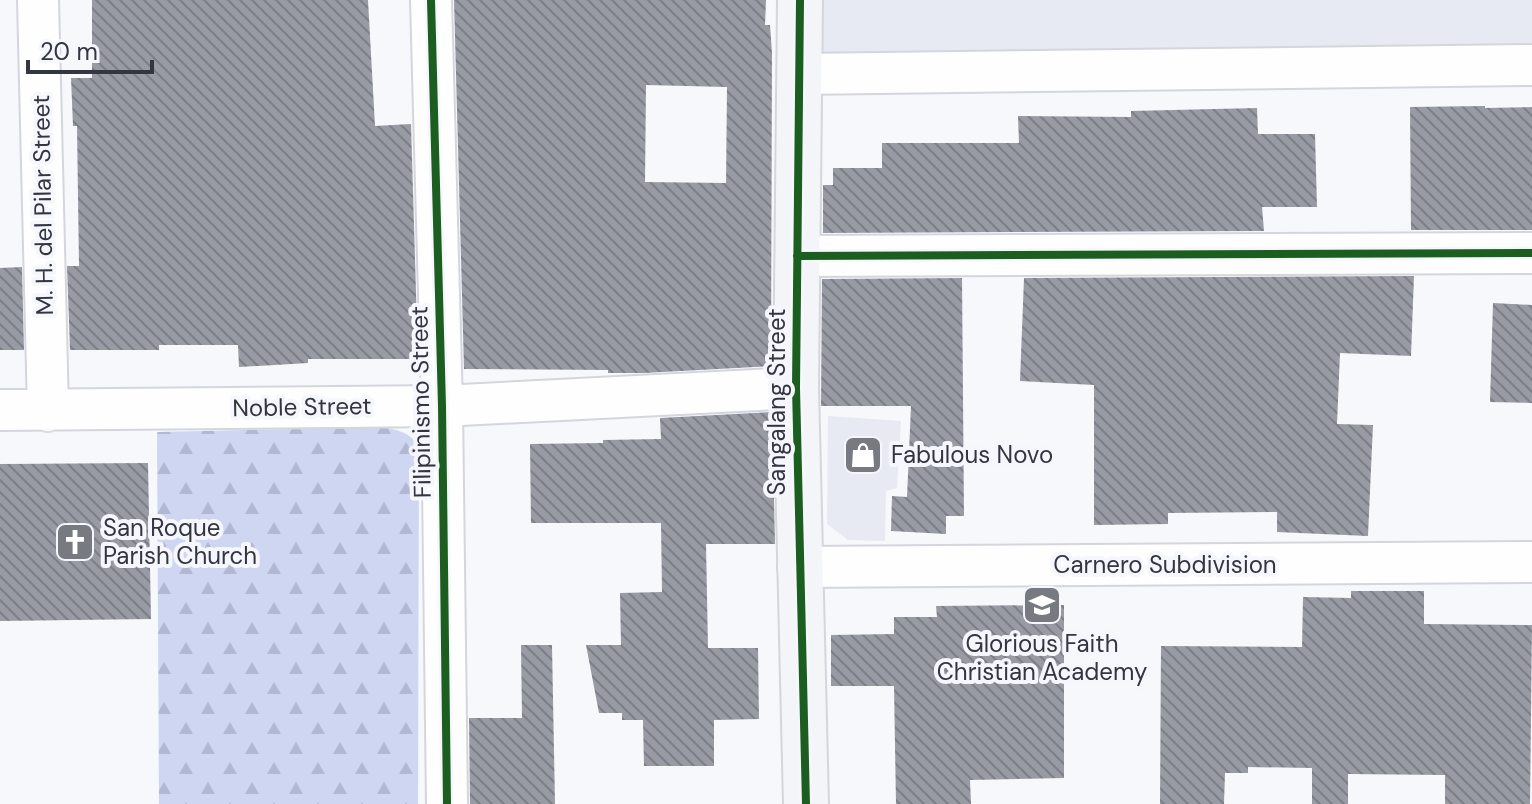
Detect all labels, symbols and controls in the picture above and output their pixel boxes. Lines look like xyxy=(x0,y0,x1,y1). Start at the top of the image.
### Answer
scale bar xyxy=(28,24,152,74)
text: 20 m xyxy=(40,36,98,67)
street label: M. H. del Pilar Street xyxy=(25,94,60,316)
street label: Filipinismo Street xyxy=(403,306,438,498)
street label: Sangalang Street xyxy=(761,308,792,496)
street label: Noble Street xyxy=(232,390,372,423)
shop icon: Fabulous Novo xyxy=(842,434,884,476)
place label: Fabulous Novo xyxy=(891,439,1053,470)
place label: San Roque Parish Church xyxy=(103,512,257,571)
church icon: San Roque Parish Church xyxy=(54,521,96,563)
street label: Carnero Subdivision xyxy=(1053,549,1277,580)
school or university icon: Glorious Faith Christian Academy xyxy=(1021,584,1063,626)
place label: Glorious Faith Christian Academy xyxy=(937,628,1147,687)

